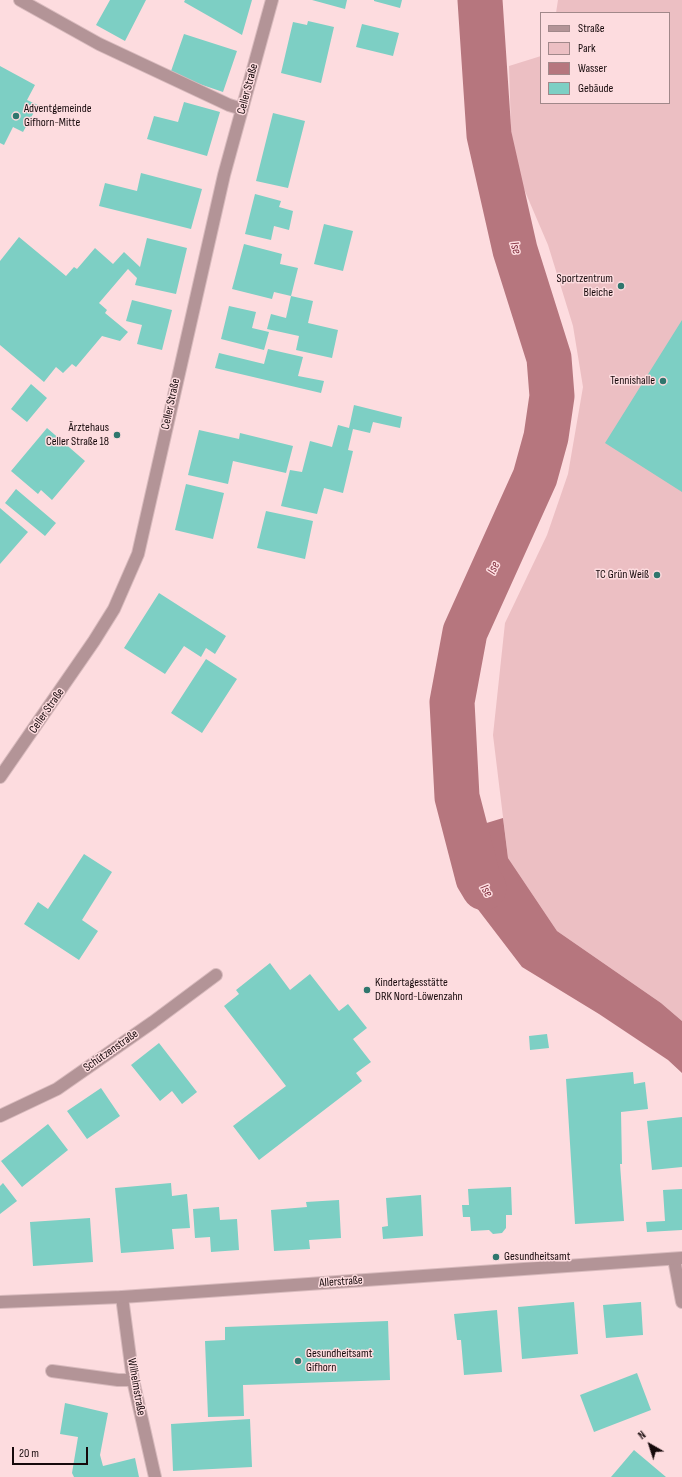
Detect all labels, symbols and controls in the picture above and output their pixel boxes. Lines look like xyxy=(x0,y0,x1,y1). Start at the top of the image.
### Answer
legend xyxy=(540,12,670,104)
text: Straße xyxy=(578,21,605,36)
text: Park xyxy=(578,41,596,56)
text: Wasser xyxy=(578,61,607,76)
street label: Celler Straße xyxy=(234,62,262,116)
text: Gebäude xyxy=(578,81,613,96)
place label: Adventgemeinde Gifhorn-Mitte xyxy=(24,102,92,130)
marker: Adventgemeinde Gifhorn-Mitte xyxy=(11,111,21,121)
water label: Ise xyxy=(506,240,524,256)
place label: Sportzentrum Bleiche xyxy=(557,272,613,300)
marker: Sportzentrum Bleiche xyxy=(616,281,626,291)
place label: Tennishalle xyxy=(610,374,655,388)
marker: Tennishalle xyxy=(658,376,668,386)
street label: Celler Straße xyxy=(159,377,183,431)
place label: Ärztehaus Celler Straße 18 xyxy=(46,421,109,449)
marker: Ärztehaus Celler Straße 18 xyxy=(112,430,122,440)
water label: Ise xyxy=(484,559,504,577)
place label: TC Grün Weiß xyxy=(595,568,649,582)
marker: TC Grün Weiß xyxy=(652,570,662,580)
street label: Celler Straße xyxy=(26,686,68,736)
water label: Ise xyxy=(476,882,496,900)
place label: Kindertagesstätte DRK Nord-Löwenzahn xyxy=(375,976,463,1004)
marker: Kindertagesstätte DRK Nord-Löwenzahn xyxy=(362,985,372,995)
street label: Schützenstraße xyxy=(81,1027,141,1075)
place label: Gesundheitsamt xyxy=(504,1250,570,1264)
marker: Gesundheitsamt xyxy=(491,1252,501,1262)
street label: Allerstraße xyxy=(319,1273,363,1291)
place label: Gesundheitsamt Gifhorn xyxy=(306,1347,372,1375)
marker: Gesundheitsamt Gifhorn xyxy=(293,1356,303,1366)
street label: Wilhelmstraße xyxy=(124,1357,148,1417)
north arrow xyxy=(630,1425,670,1465)
text: N xyxy=(636,1428,649,1442)
scale bar xyxy=(14,1439,90,1465)
text: 20 m xyxy=(19,1446,39,1461)

